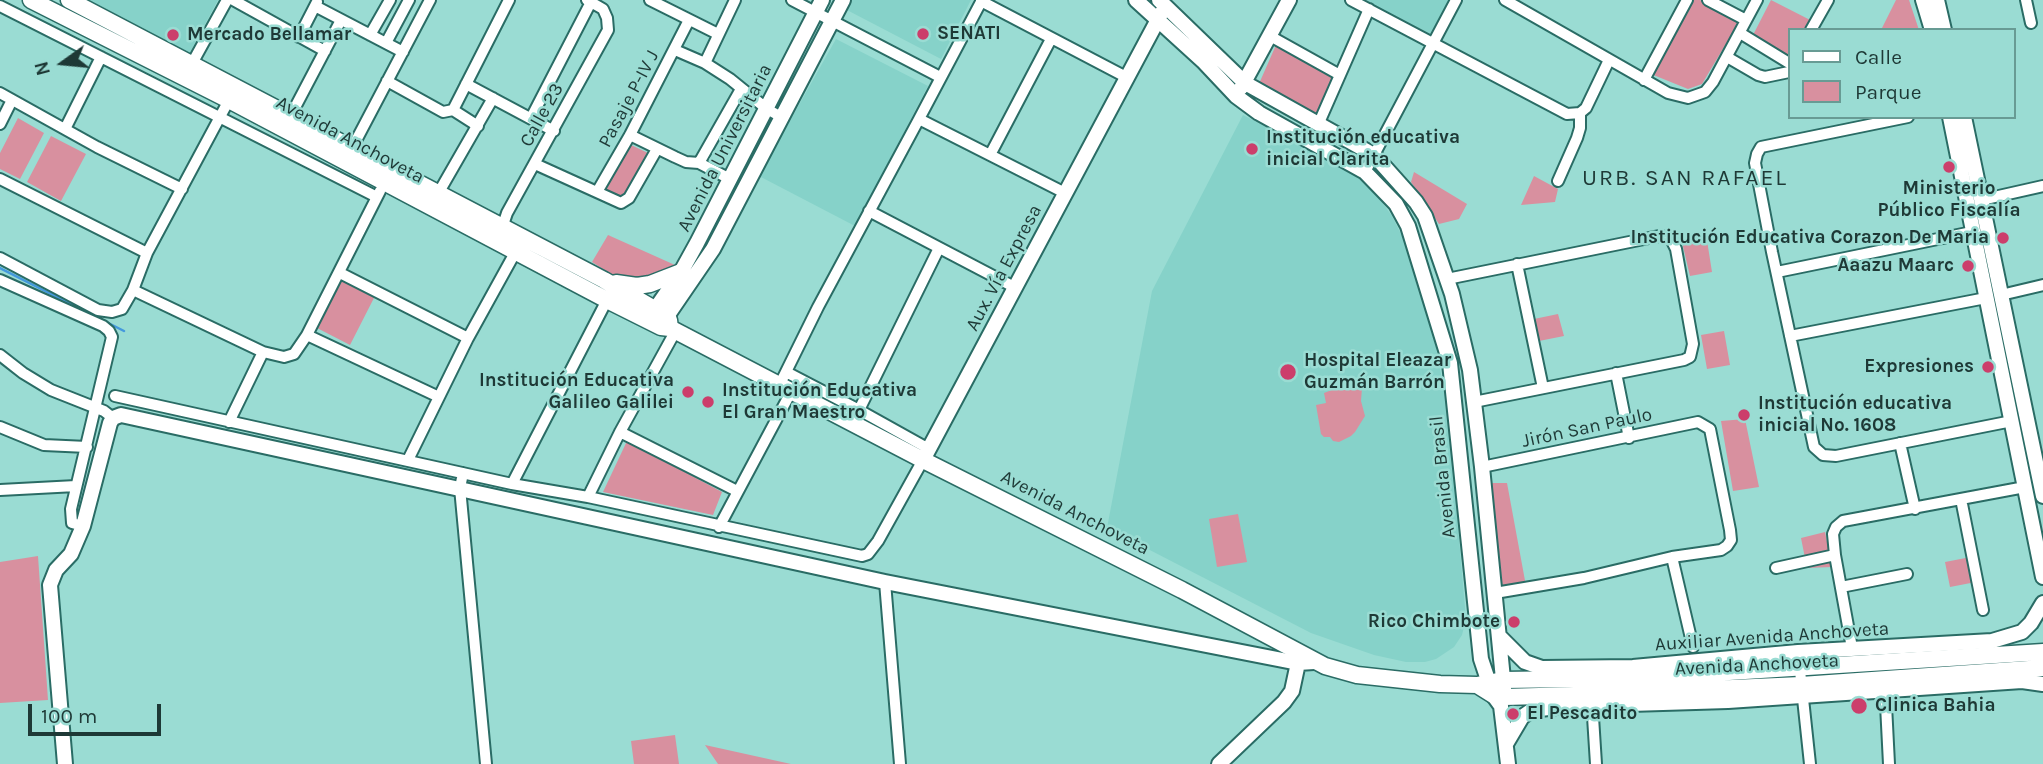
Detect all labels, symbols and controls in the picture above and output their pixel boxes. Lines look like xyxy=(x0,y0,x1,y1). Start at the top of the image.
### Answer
place label: SENATI xyxy=(937,23,1001,45)
place label: Mercado Bellamar xyxy=(187,24,351,46)
marker: SENATI xyxy=(915,26,931,42)
marker: Mercado Bellamar xyxy=(165,27,181,43)
north arrow xyxy=(28,28,98,98)
legend xyxy=(1787,28,2015,119)
text: Calle xyxy=(1855,45,1902,69)
street label: Pasaje P-IV J xyxy=(594,46,664,152)
text: N xyxy=(30,59,55,78)
street label: Avenida Universitaria xyxy=(673,60,777,236)
street label: Calle 23 xyxy=(515,79,569,151)
text: Parque xyxy=(1855,80,1922,104)
street label: Avenida Anchoveta xyxy=(272,91,428,189)
place label: Institución educativa inicial Clarita xyxy=(1266,127,1460,171)
marker: Institución educativa inicial Clarita xyxy=(1244,141,1260,157)
marker: Ministerio Público Fiscalía xyxy=(1941,159,1957,175)
district label: URB. SAN RAFAEL xyxy=(1584,164,1786,192)
place label: Ministerio Público Fiscalía xyxy=(1877,178,2021,222)
street label: Aux. Vía Expresa xyxy=(961,201,1047,335)
place label: Institución Educativa Corazon De Maria xyxy=(1630,227,1989,249)
marker: Institución Educativa Corazon De Maria xyxy=(1995,230,2011,246)
place label: Aaazu Maarc xyxy=(1837,255,1954,277)
marker: Aaazu Maarc xyxy=(1960,258,1976,274)
place label: Hospital Eleazar Guzmán Barrón xyxy=(1304,350,1451,394)
place label: Expresiones xyxy=(1864,356,1974,378)
marker: Expresiones xyxy=(1980,359,1996,375)
marker: Hospital Eleazar Guzmán Barrón xyxy=(1278,362,1298,382)
place label: Institución Educativa Galileo Galilei xyxy=(479,370,674,414)
place label: Institución Educativa El Gran Maestro xyxy=(722,380,917,424)
marker: Institución Educativa Galileo Galilei xyxy=(680,384,696,400)
place label: Institución educativa inicial No. 1608 xyxy=(1758,393,1952,437)
marker: Institución Educativa El Gran Maestro xyxy=(700,394,716,410)
street label: Jirón San Paulo xyxy=(1520,403,1654,453)
marker: Institución educativa inicial No. 1608 xyxy=(1736,407,1752,423)
street label: Avenida Brasil xyxy=(1425,415,1461,539)
street label: Avenida Anchoveta xyxy=(997,466,1153,560)
place label: Rico Chimbote xyxy=(1368,611,1500,633)
marker: Rico Chimbote xyxy=(1506,614,1522,630)
street label: Auxiliar Avenida Anchoveta xyxy=(1654,617,1890,657)
street label: Avenida Anchoveta xyxy=(1674,649,1840,681)
scale bar xyxy=(32,690,164,734)
place label: Clinica Bahia xyxy=(1875,695,1996,717)
marker: Clinica Bahia xyxy=(1849,696,1869,716)
place label: El Pescadito xyxy=(1527,703,1637,725)
text: 100 m xyxy=(41,704,98,728)
marker: El Pescadito xyxy=(1505,706,1521,722)

